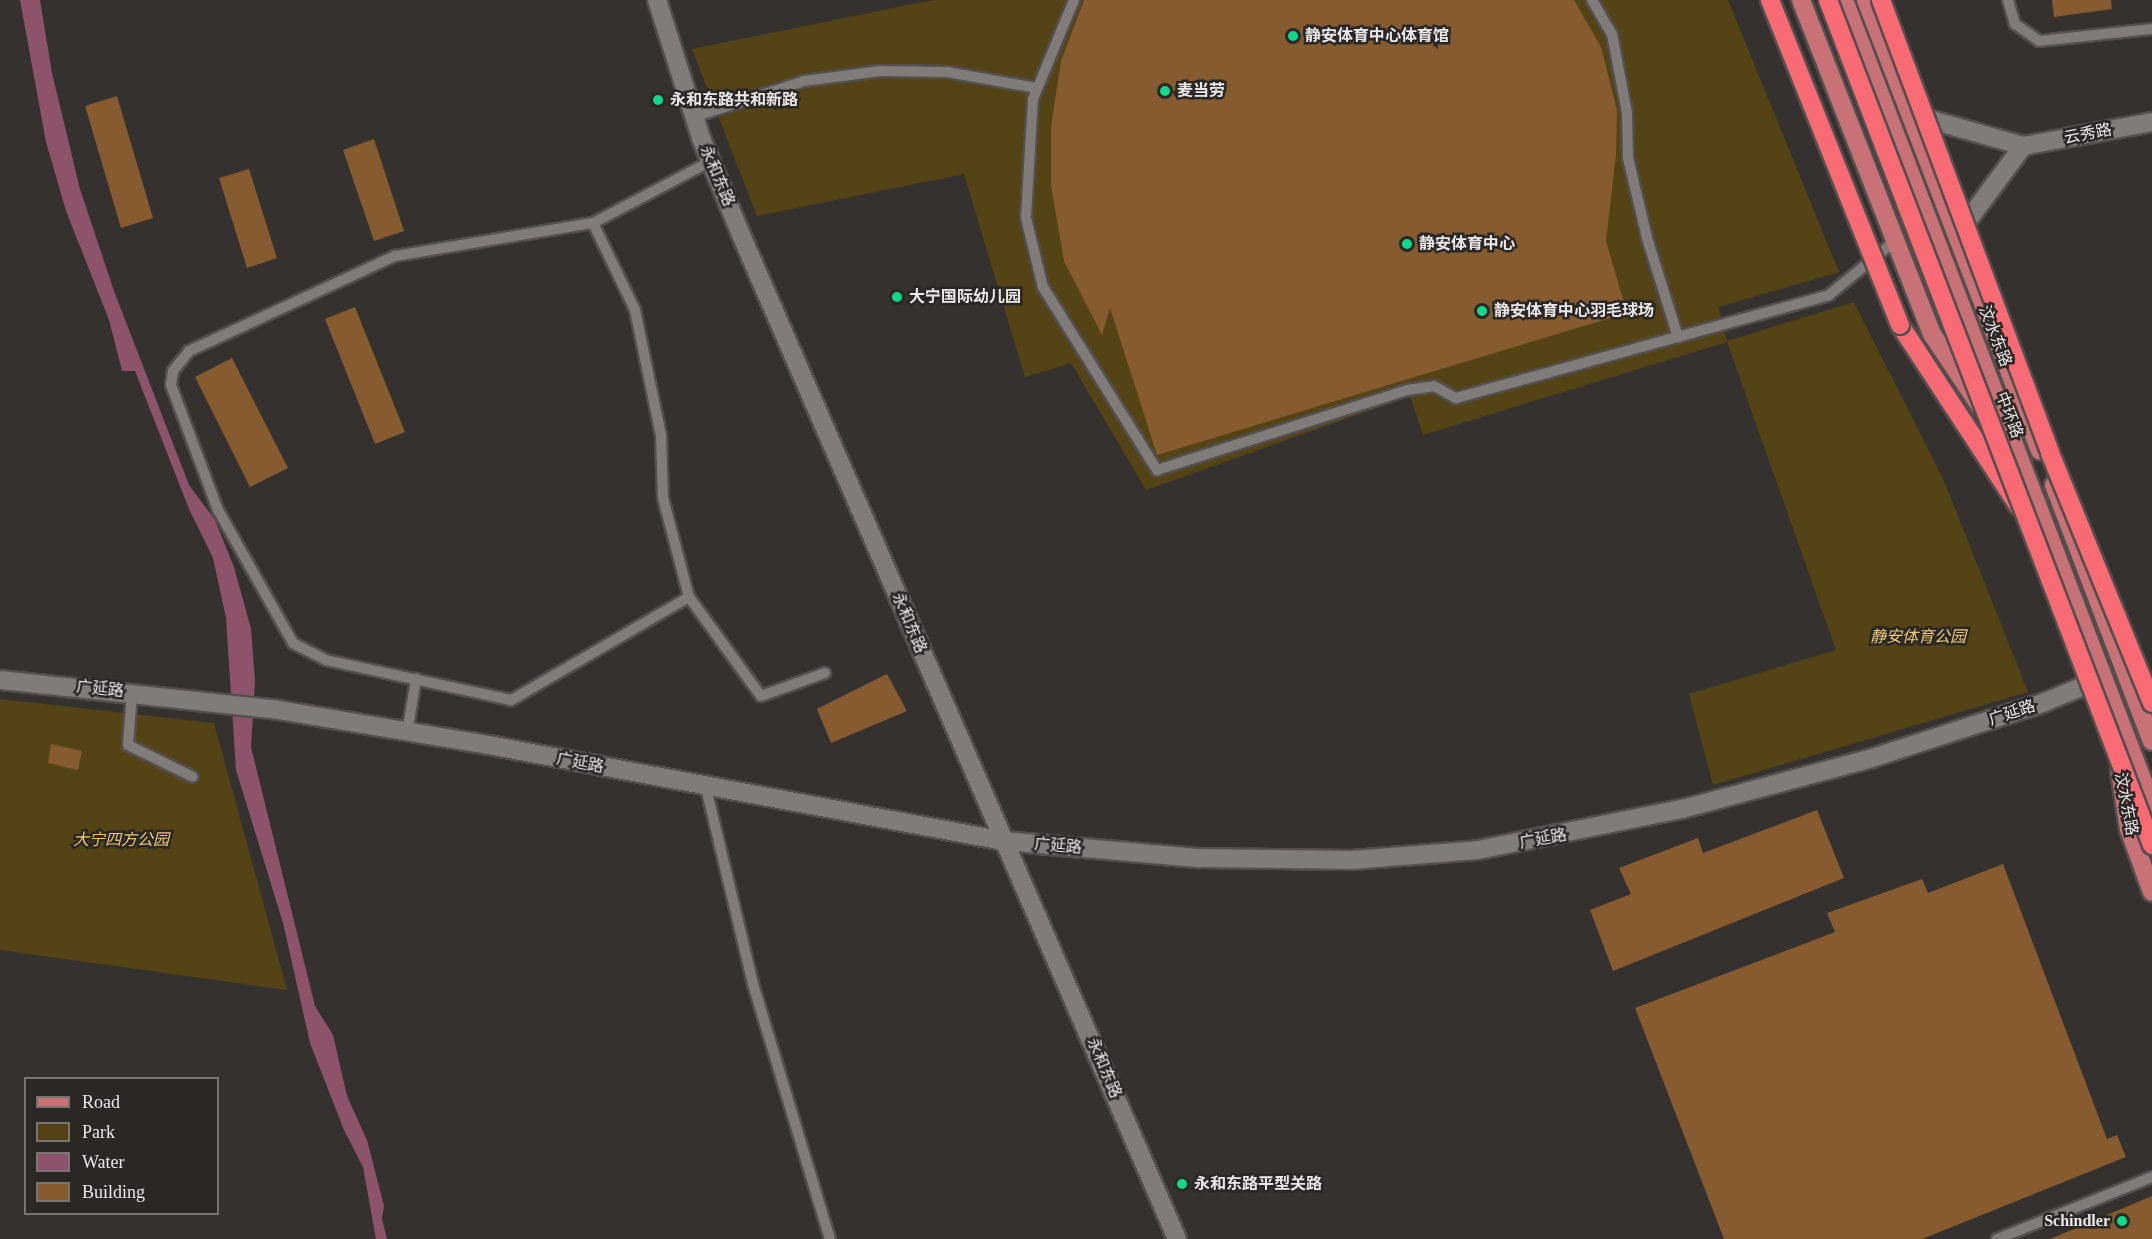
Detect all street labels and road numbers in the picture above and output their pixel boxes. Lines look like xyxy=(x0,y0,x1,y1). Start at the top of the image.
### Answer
street label: 云秀路 xyxy=(2063,120,2113,148)
street label: 永和东路 xyxy=(696,143,738,209)
street label: 汶水东路 xyxy=(1975,303,2015,369)
street label: 中环路 xyxy=(1991,389,2027,441)
street label: 永和东路 xyxy=(888,590,930,656)
street label: 广延路 xyxy=(75,677,125,701)
street label: 广延路 xyxy=(1986,696,2038,730)
street label: 广延路 xyxy=(555,749,605,777)
street label: 汶水东路 xyxy=(2110,771,2142,837)
street label: 广延路 xyxy=(1518,825,1568,853)
street label: 广延路 xyxy=(1033,834,1083,858)
street label: 永和东路 xyxy=(1083,1035,1125,1101)

